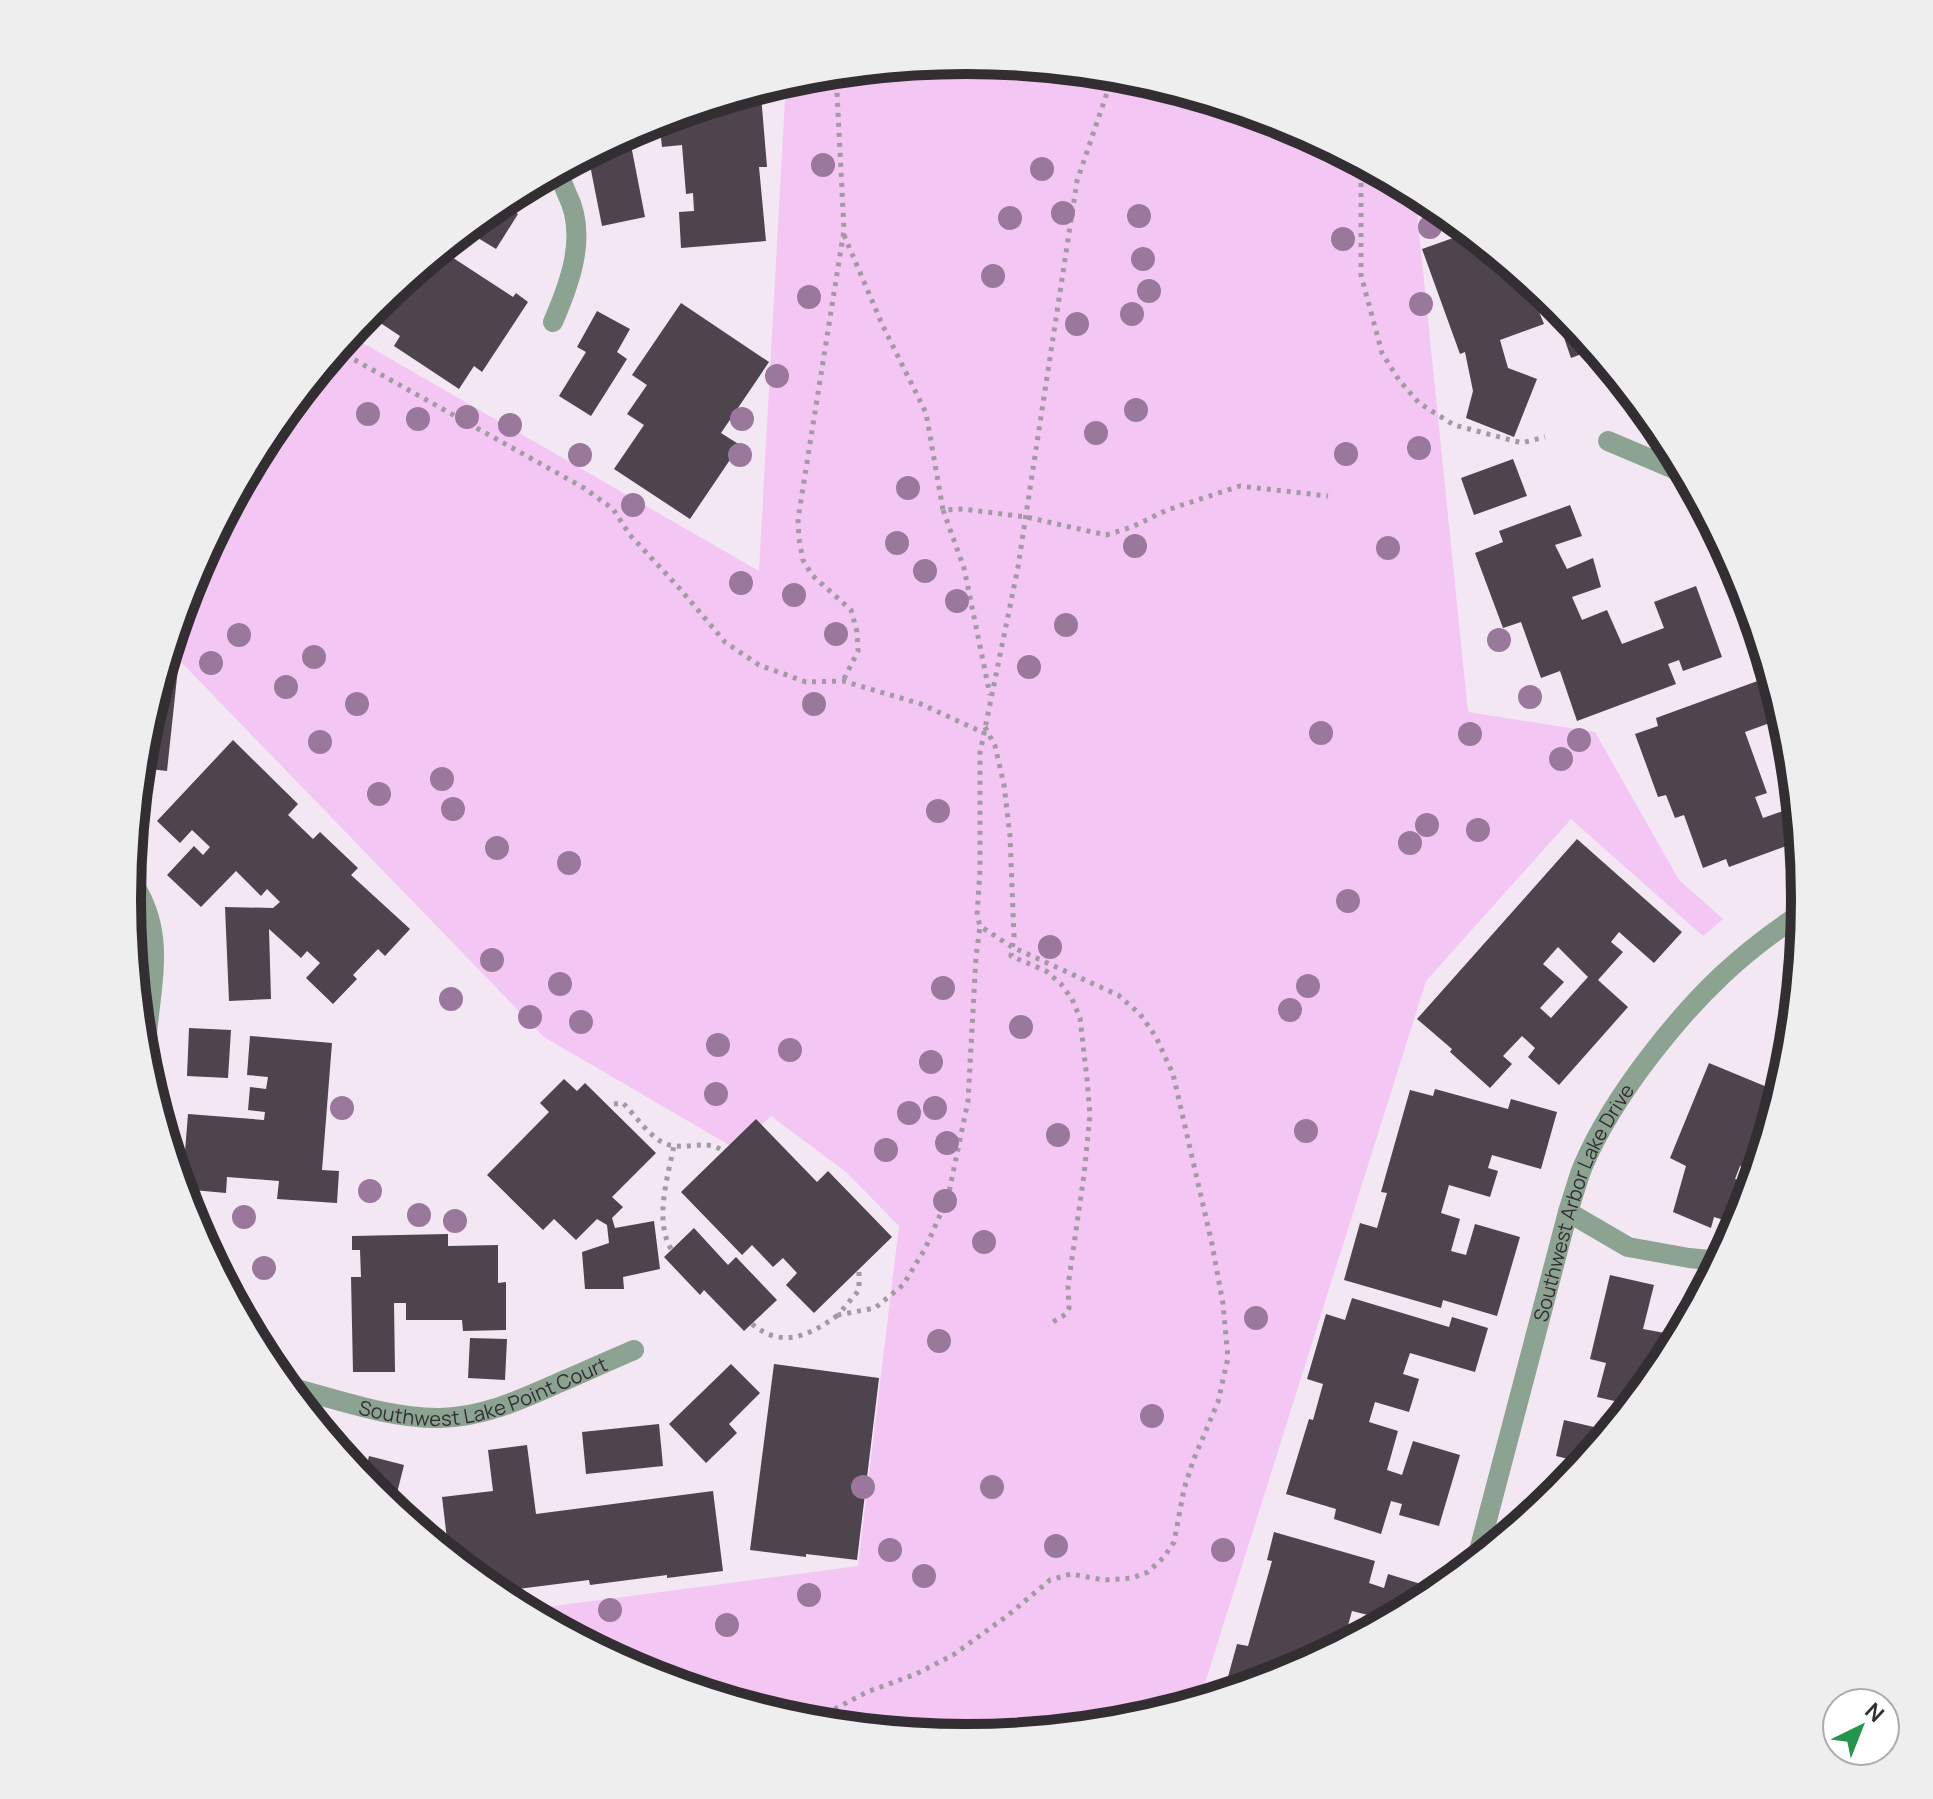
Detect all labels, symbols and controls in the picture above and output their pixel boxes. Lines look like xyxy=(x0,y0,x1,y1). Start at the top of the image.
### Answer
street label: Southwest Arbor Lake Drive xyxy=(1526,1078,1640,1324)
street label: Southwest Lake Point Court xyxy=(356,1350,611,1432)
north arrow xyxy=(1821,1687,1901,1767)
text: N xyxy=(1859,1696,1891,1729)

